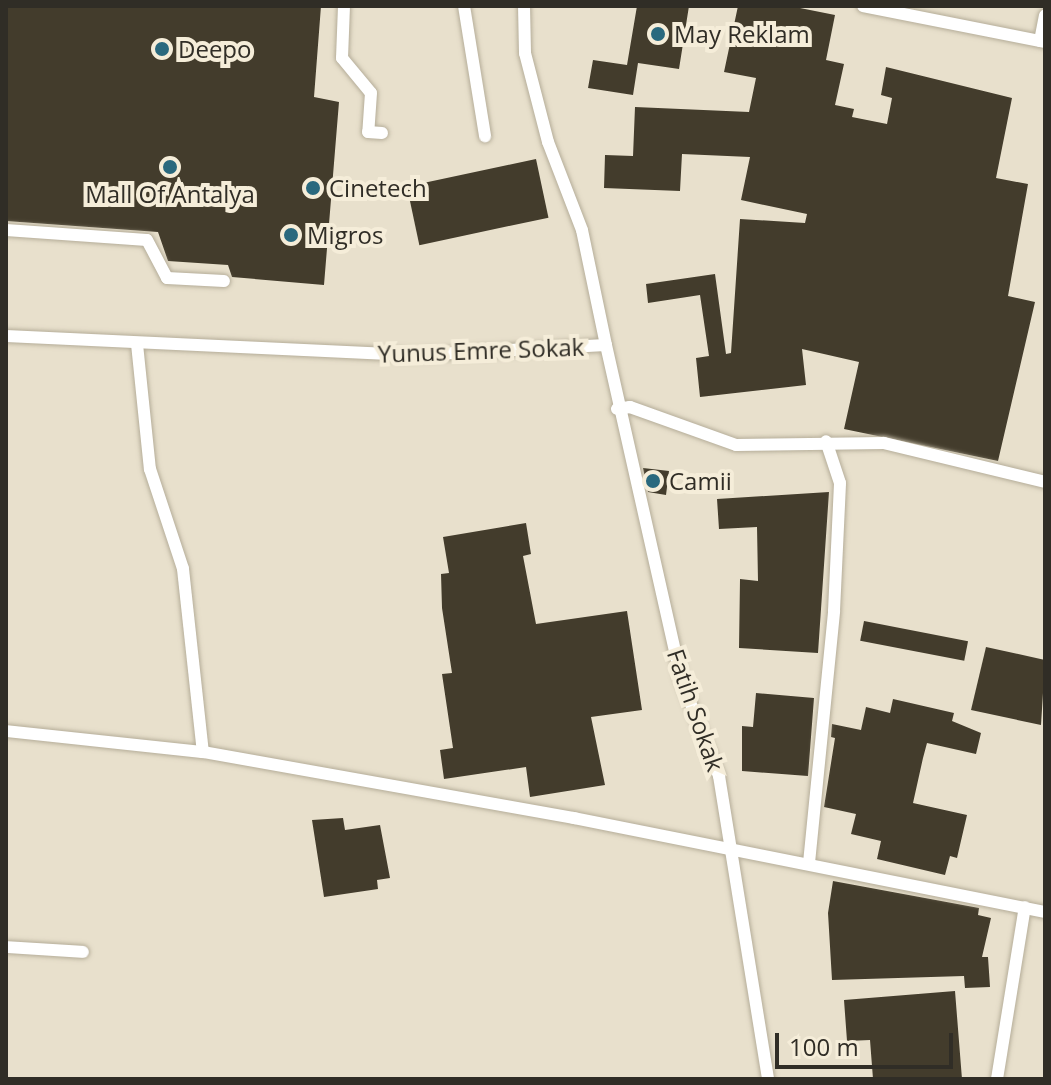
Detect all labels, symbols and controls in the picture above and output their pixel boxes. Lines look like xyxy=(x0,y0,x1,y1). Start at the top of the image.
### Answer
place label: May Reklam xyxy=(674,20,810,48)
marker: May Reklam xyxy=(649,25,667,43)
place label: Deepo xyxy=(178,35,251,63)
marker: Deepo xyxy=(153,40,171,58)
marker: Mall Of Antalya xyxy=(161,158,179,176)
place label: Cinetech xyxy=(329,174,427,202)
marker: Cinetech xyxy=(304,179,322,197)
place label: Mall Of Antalya xyxy=(85,180,255,208)
place label: Migros xyxy=(307,221,383,249)
marker: Migros xyxy=(282,226,300,244)
street label: Yunus Emre Sokak xyxy=(377,332,585,368)
place label: Camii xyxy=(669,467,732,495)
marker: Camii xyxy=(644,472,662,490)
street label: Fatih Sokak xyxy=(662,645,730,775)
scale bar xyxy=(779,1017,957,1067)
text: 100 m xyxy=(789,1030,859,1063)

